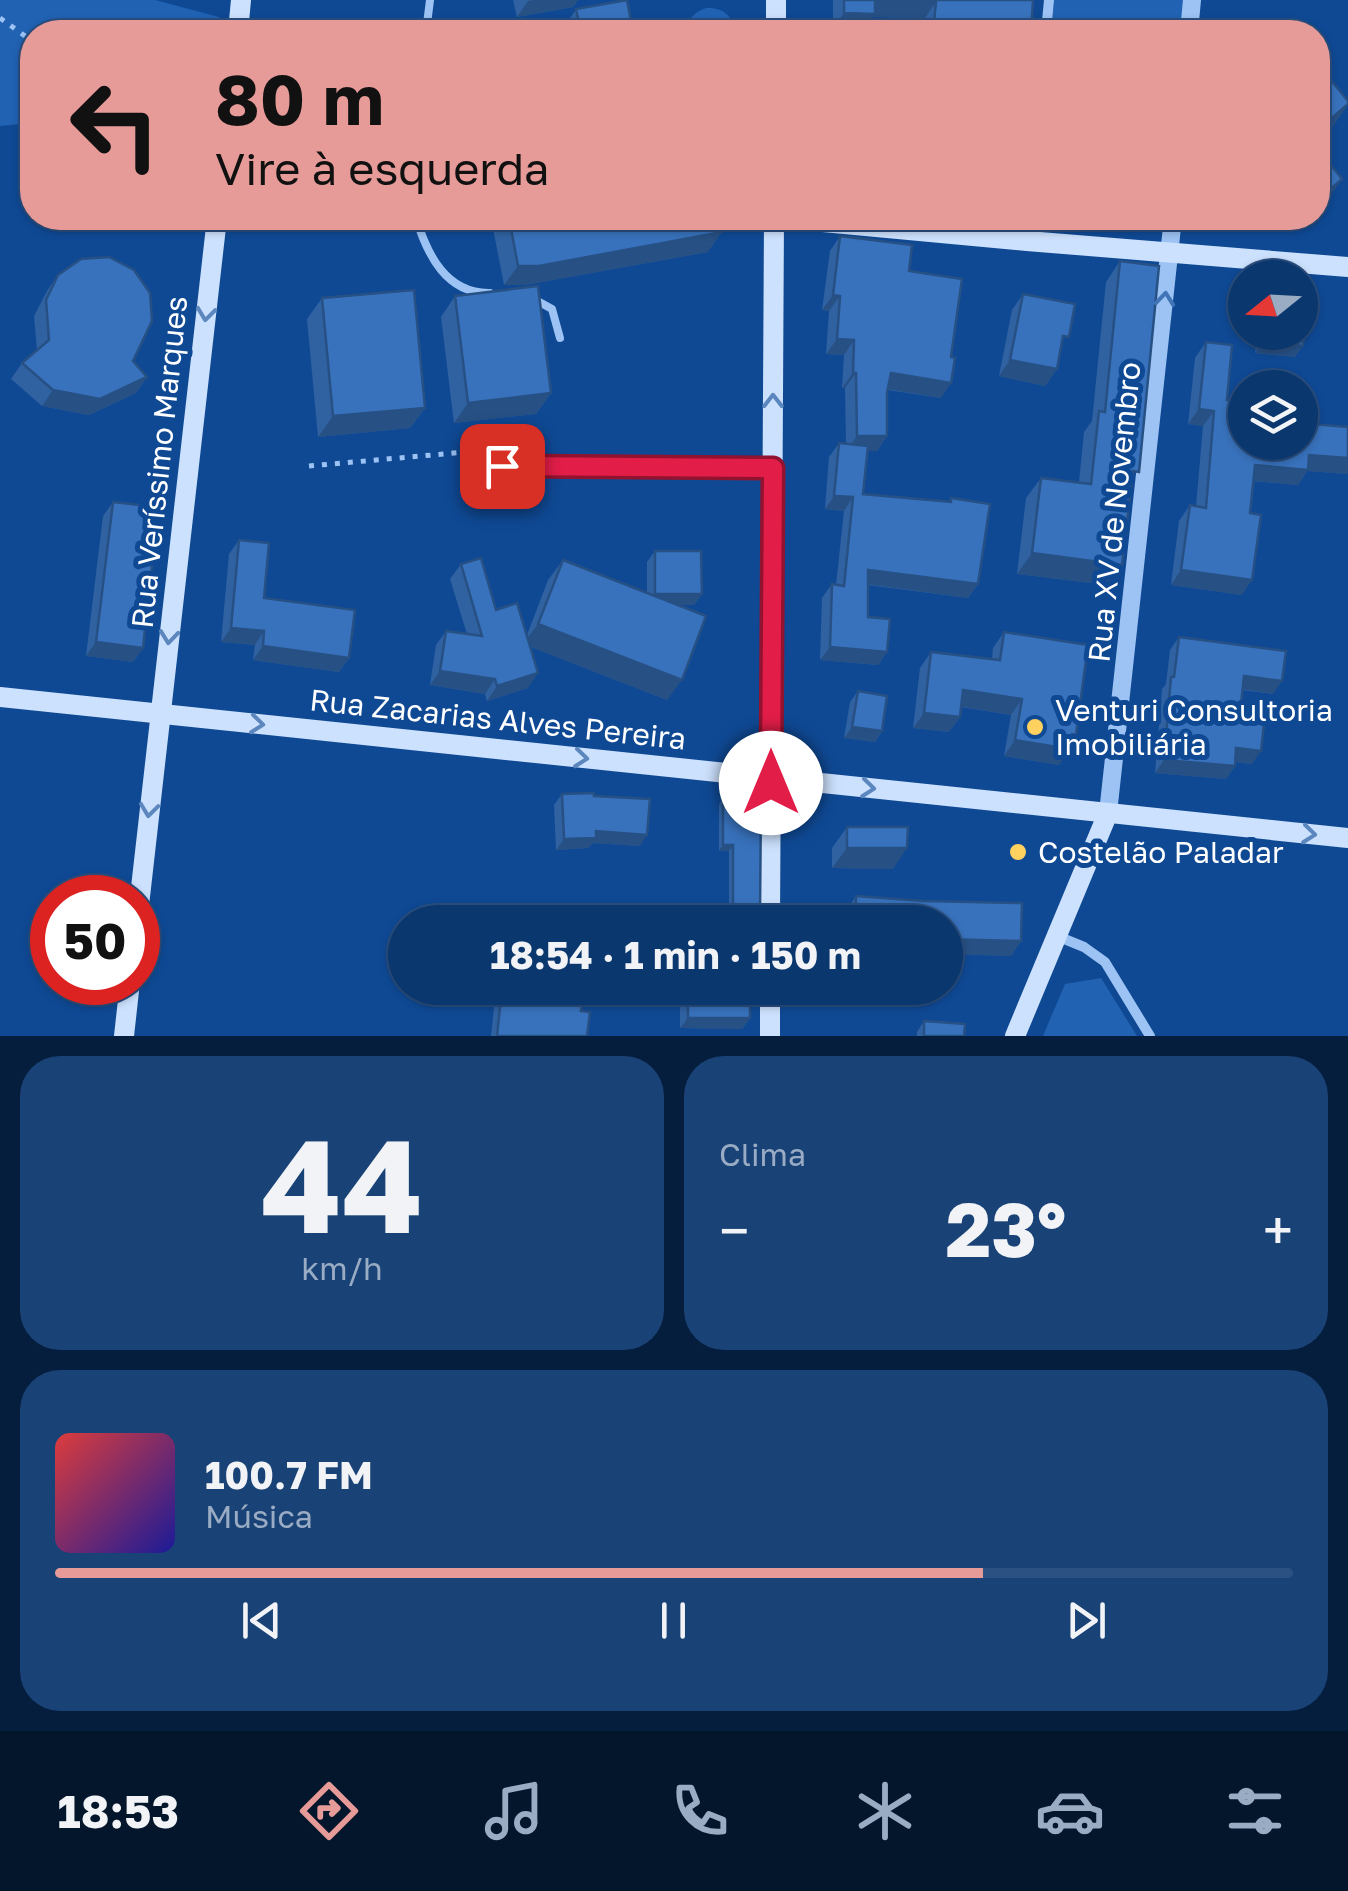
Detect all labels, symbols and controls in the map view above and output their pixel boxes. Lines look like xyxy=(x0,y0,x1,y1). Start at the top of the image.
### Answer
text: 80 m xyxy=(215,56,384,140)
icon: left xyxy=(50,60,180,190)
text: Vire à esquerda xyxy=(215,141,550,195)
north arrow xyxy=(1228,260,1318,350)
map controls xyxy=(1228,260,1318,460)
one-way arrow xyxy=(1154,291,1175,307)
street label: Rua Veríssimo Marques xyxy=(124,294,194,630)
one-way arrow xyxy=(196,307,217,323)
street label: Rua XV de Novembro xyxy=(1080,360,1148,664)
button: layers xyxy=(1228,370,1318,460)
one-way arrow xyxy=(762,392,784,408)
pin xyxy=(460,424,545,509)
icon: arrive xyxy=(475,439,530,494)
one-way arrow xyxy=(159,630,180,646)
street label: Rua Zacarias Alves Pereira xyxy=(308,681,688,757)
place label: Venturi Consultoria Imobiliária xyxy=(1055,692,1333,762)
one-way arrow xyxy=(250,713,266,734)
marker: Venturi Consultoria Imobiliária xyxy=(1024,716,1046,738)
position arrow xyxy=(719,731,823,835)
one-way arrow xyxy=(573,747,589,768)
one-way arrow xyxy=(861,777,877,798)
one-way arrow xyxy=(139,803,160,819)
one-way arrow xyxy=(1302,823,1318,845)
place label: Costelão Paladar xyxy=(1038,834,1284,870)
marker: Costelão Paladar xyxy=(1007,841,1029,863)
speed limit sign: 50 xyxy=(30,875,160,1005)
text: 18:54 · 1 min · 150 m xyxy=(490,932,861,977)
text: 44 xyxy=(261,1106,423,1262)
text: Clima xyxy=(719,1135,806,1173)
text: 23° xyxy=(946,1183,1066,1274)
text: − xyxy=(719,1197,749,1263)
text: + xyxy=(1263,1197,1293,1263)
text: km/h xyxy=(301,1249,383,1287)
text: 100.7 FM xyxy=(205,1452,373,1497)
text: Música xyxy=(205,1497,313,1535)
icon: previous xyxy=(234,1593,289,1648)
icon: pause xyxy=(646,1593,701,1648)
icon: next xyxy=(1059,1593,1114,1648)
icon: directions xyxy=(294,1776,364,1846)
icon: music xyxy=(479,1776,549,1846)
icon: phone xyxy=(665,1776,735,1846)
icon: climate xyxy=(850,1776,920,1846)
icon: car xyxy=(1035,1776,1105,1846)
icon: filters xyxy=(1220,1776,1290,1846)
text: 18:53 xyxy=(58,1784,179,1838)

